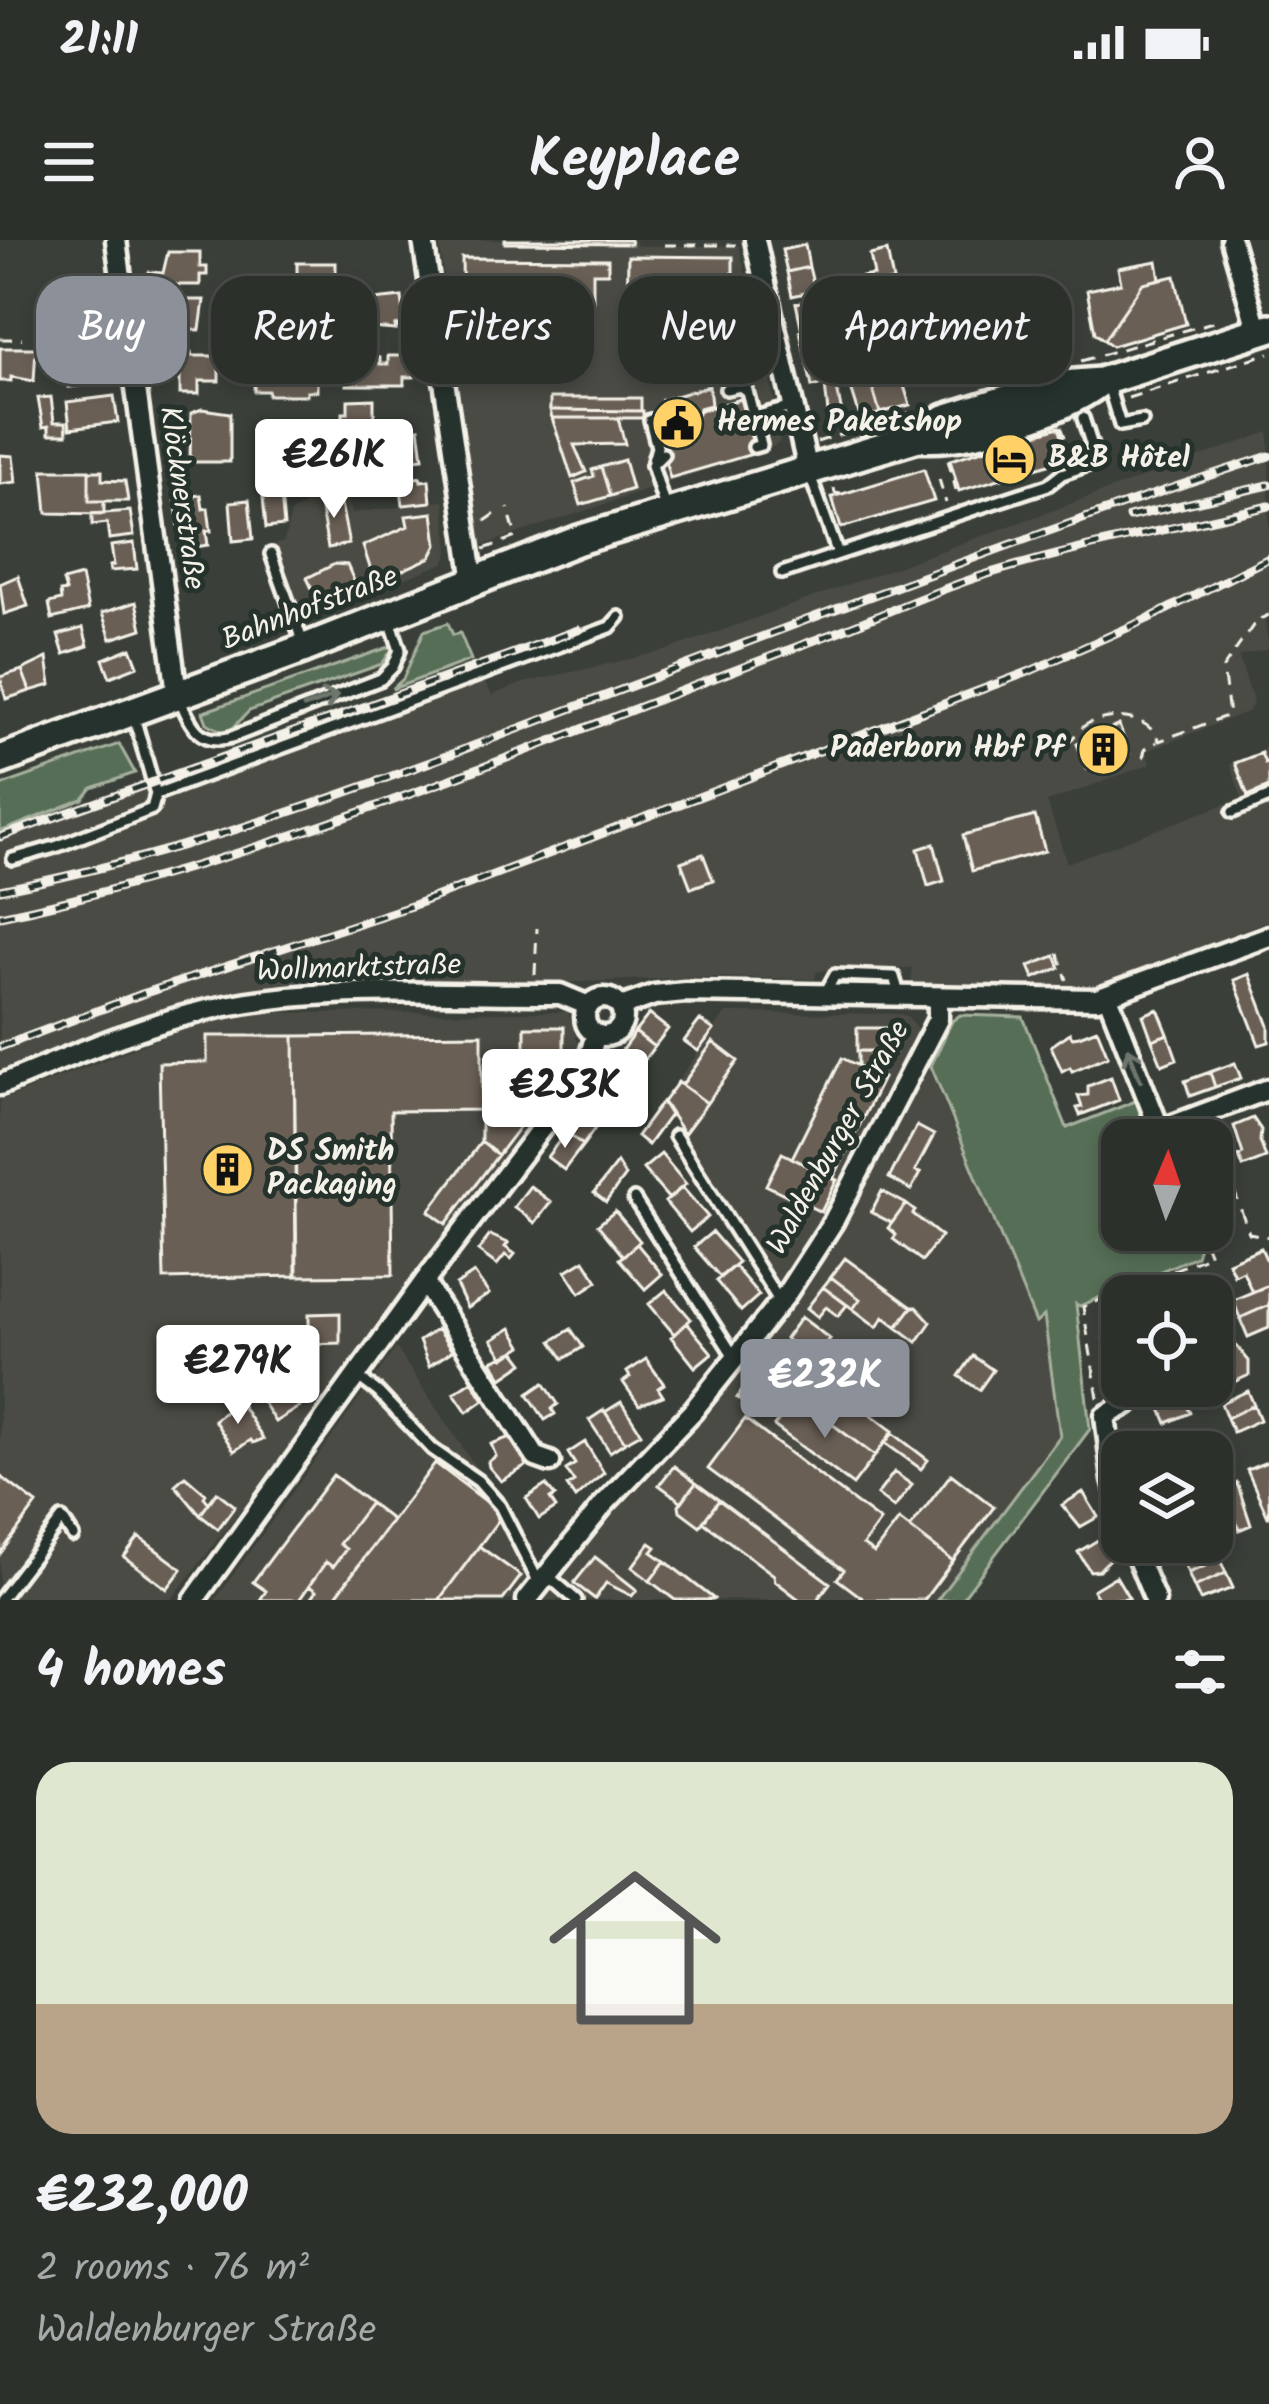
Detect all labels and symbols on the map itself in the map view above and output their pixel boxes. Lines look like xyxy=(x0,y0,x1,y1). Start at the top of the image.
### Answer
public building icon: Hermes Paketshop xyxy=(650,395,706,451)
place label: Hermes Paketshop xyxy=(717,399,962,447)
street label: Klöcknerstraße xyxy=(144,403,218,593)
pin: €261K xyxy=(250,419,418,521)
hotel icon: B&B Hôtel xyxy=(981,431,1037,487)
place label: B&B Hôtel xyxy=(1048,435,1190,483)
street label: Bahnhofstraße xyxy=(215,553,405,665)
one-way arrow xyxy=(301,689,338,710)
building icon: Paderborn Hbf Pf xyxy=(1075,721,1131,777)
place label: Paderborn Hbf Pf xyxy=(830,725,1067,773)
street label: Wollmarktstraße xyxy=(256,941,462,997)
street label: Waldenburger Straße xyxy=(755,1012,923,1264)
one-way arrow xyxy=(1121,1046,1143,1083)
pin: €253K xyxy=(481,1049,649,1151)
north arrow xyxy=(1101,1119,1233,1251)
place label: DS Smith Packaging xyxy=(267,1128,397,1210)
building icon: DS Smith Packaging xyxy=(200,1141,256,1197)
pin: €279K xyxy=(154,1325,322,1427)
pin: €232K xyxy=(741,1339,909,1441)

